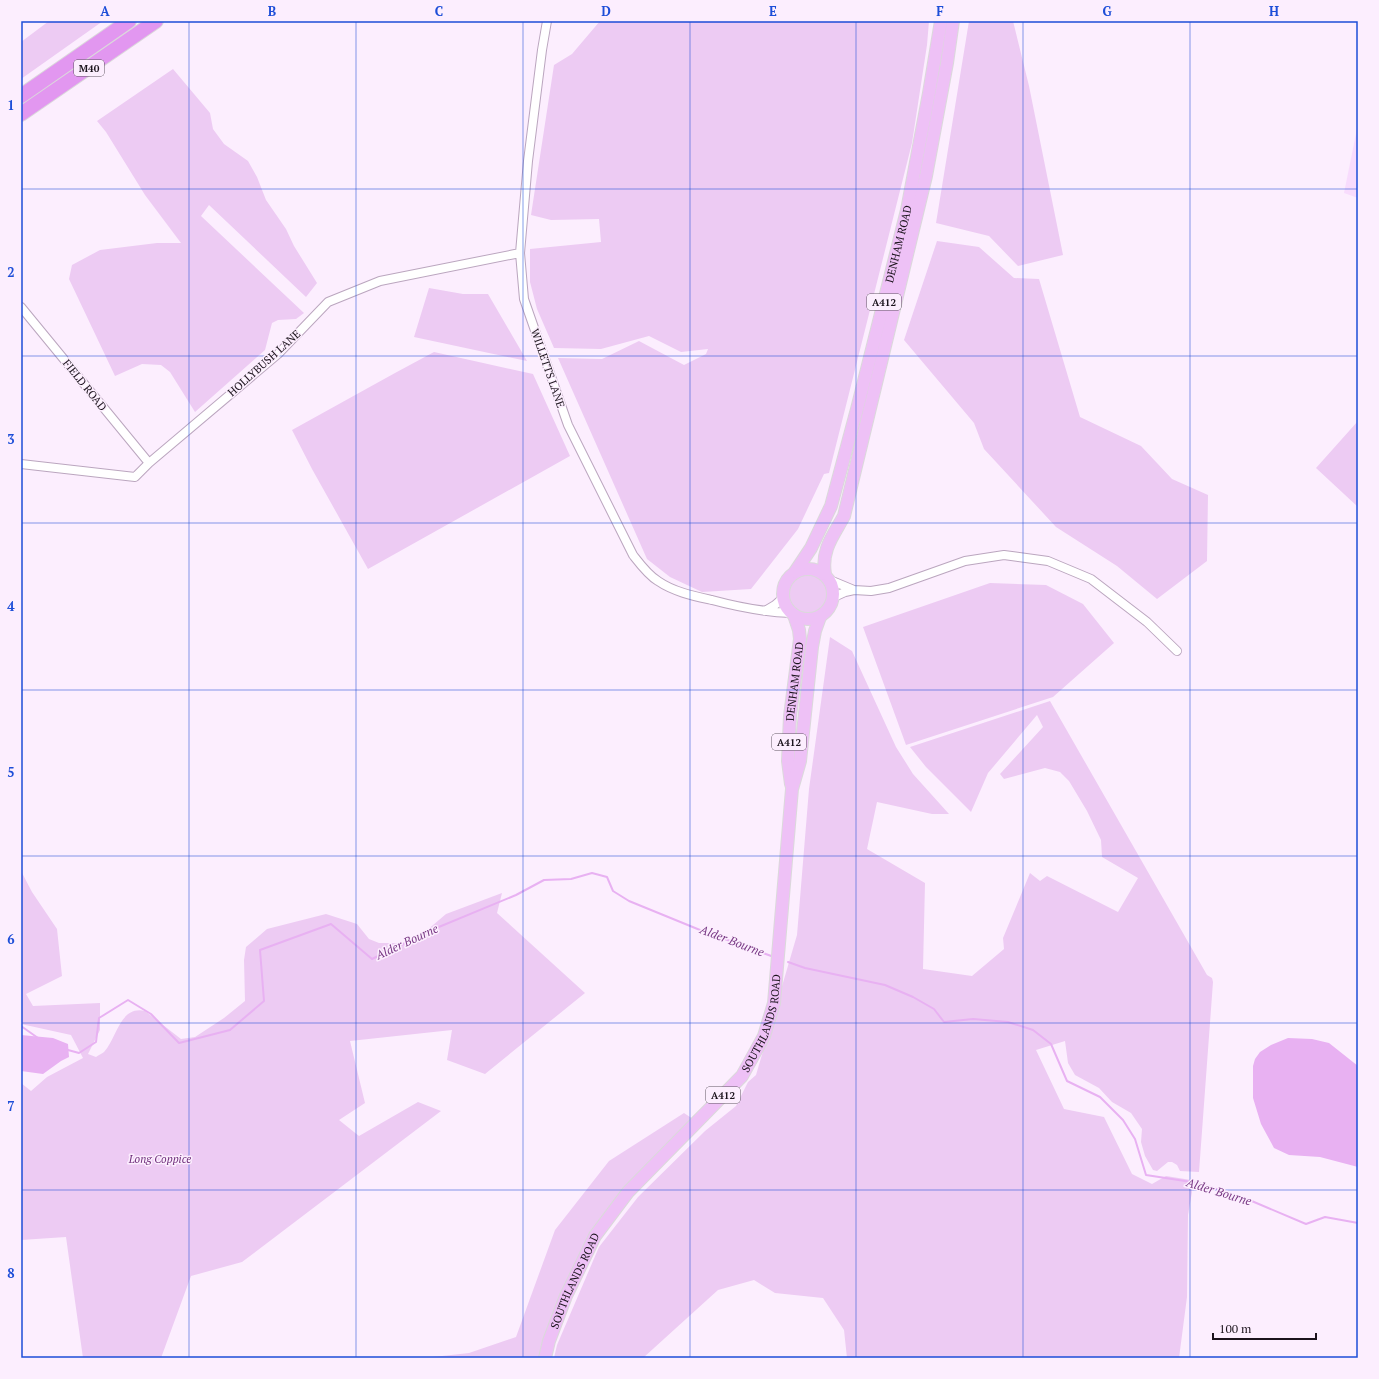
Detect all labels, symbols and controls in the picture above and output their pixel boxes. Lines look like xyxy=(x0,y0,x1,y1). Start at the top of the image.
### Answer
text: A xyxy=(100,2,110,20)
text: B xyxy=(268,2,276,20)
text: C xyxy=(435,2,443,20)
text: D xyxy=(601,2,611,20)
text: E xyxy=(769,2,777,20)
text: F xyxy=(936,2,944,20)
text: G xyxy=(1102,2,1112,20)
text: H xyxy=(1269,2,1279,20)
road number: M40 xyxy=(74,60,104,76)
text: 1 xyxy=(7,96,15,114)
street label: DENHAM ROAD xyxy=(882,204,915,284)
text: 2 xyxy=(7,263,15,281)
road number: A412 xyxy=(867,294,901,310)
street label: HOLLYBUSH LANE xyxy=(225,327,303,399)
street label: WILLETTS LANE xyxy=(528,327,568,409)
street label: FIELD ROAD xyxy=(60,356,110,414)
text: 3 xyxy=(7,430,15,448)
text: 4 xyxy=(7,597,15,615)
street label: DENHAM ROAD xyxy=(783,641,807,721)
road number: A412 xyxy=(772,734,806,750)
text: 5 xyxy=(7,763,15,781)
water label: Alder Bourne xyxy=(372,920,441,963)
water label: Alder Bourne xyxy=(697,921,767,960)
text: 6 xyxy=(7,930,15,948)
street label: SOUTHLANDS ROAD xyxy=(738,973,783,1075)
road number: A412 xyxy=(706,1087,740,1103)
text: 7 xyxy=(7,1097,15,1115)
park label: Long Coppice xyxy=(128,1152,191,1166)
water label: Alder Bourne xyxy=(1184,1174,1254,1209)
street label: SOUTHLANDS ROAD xyxy=(547,1230,603,1331)
text: 8 xyxy=(7,1264,15,1282)
scale bar xyxy=(1213,1315,1316,1341)
text: 100 m xyxy=(1219,1321,1252,1336)

